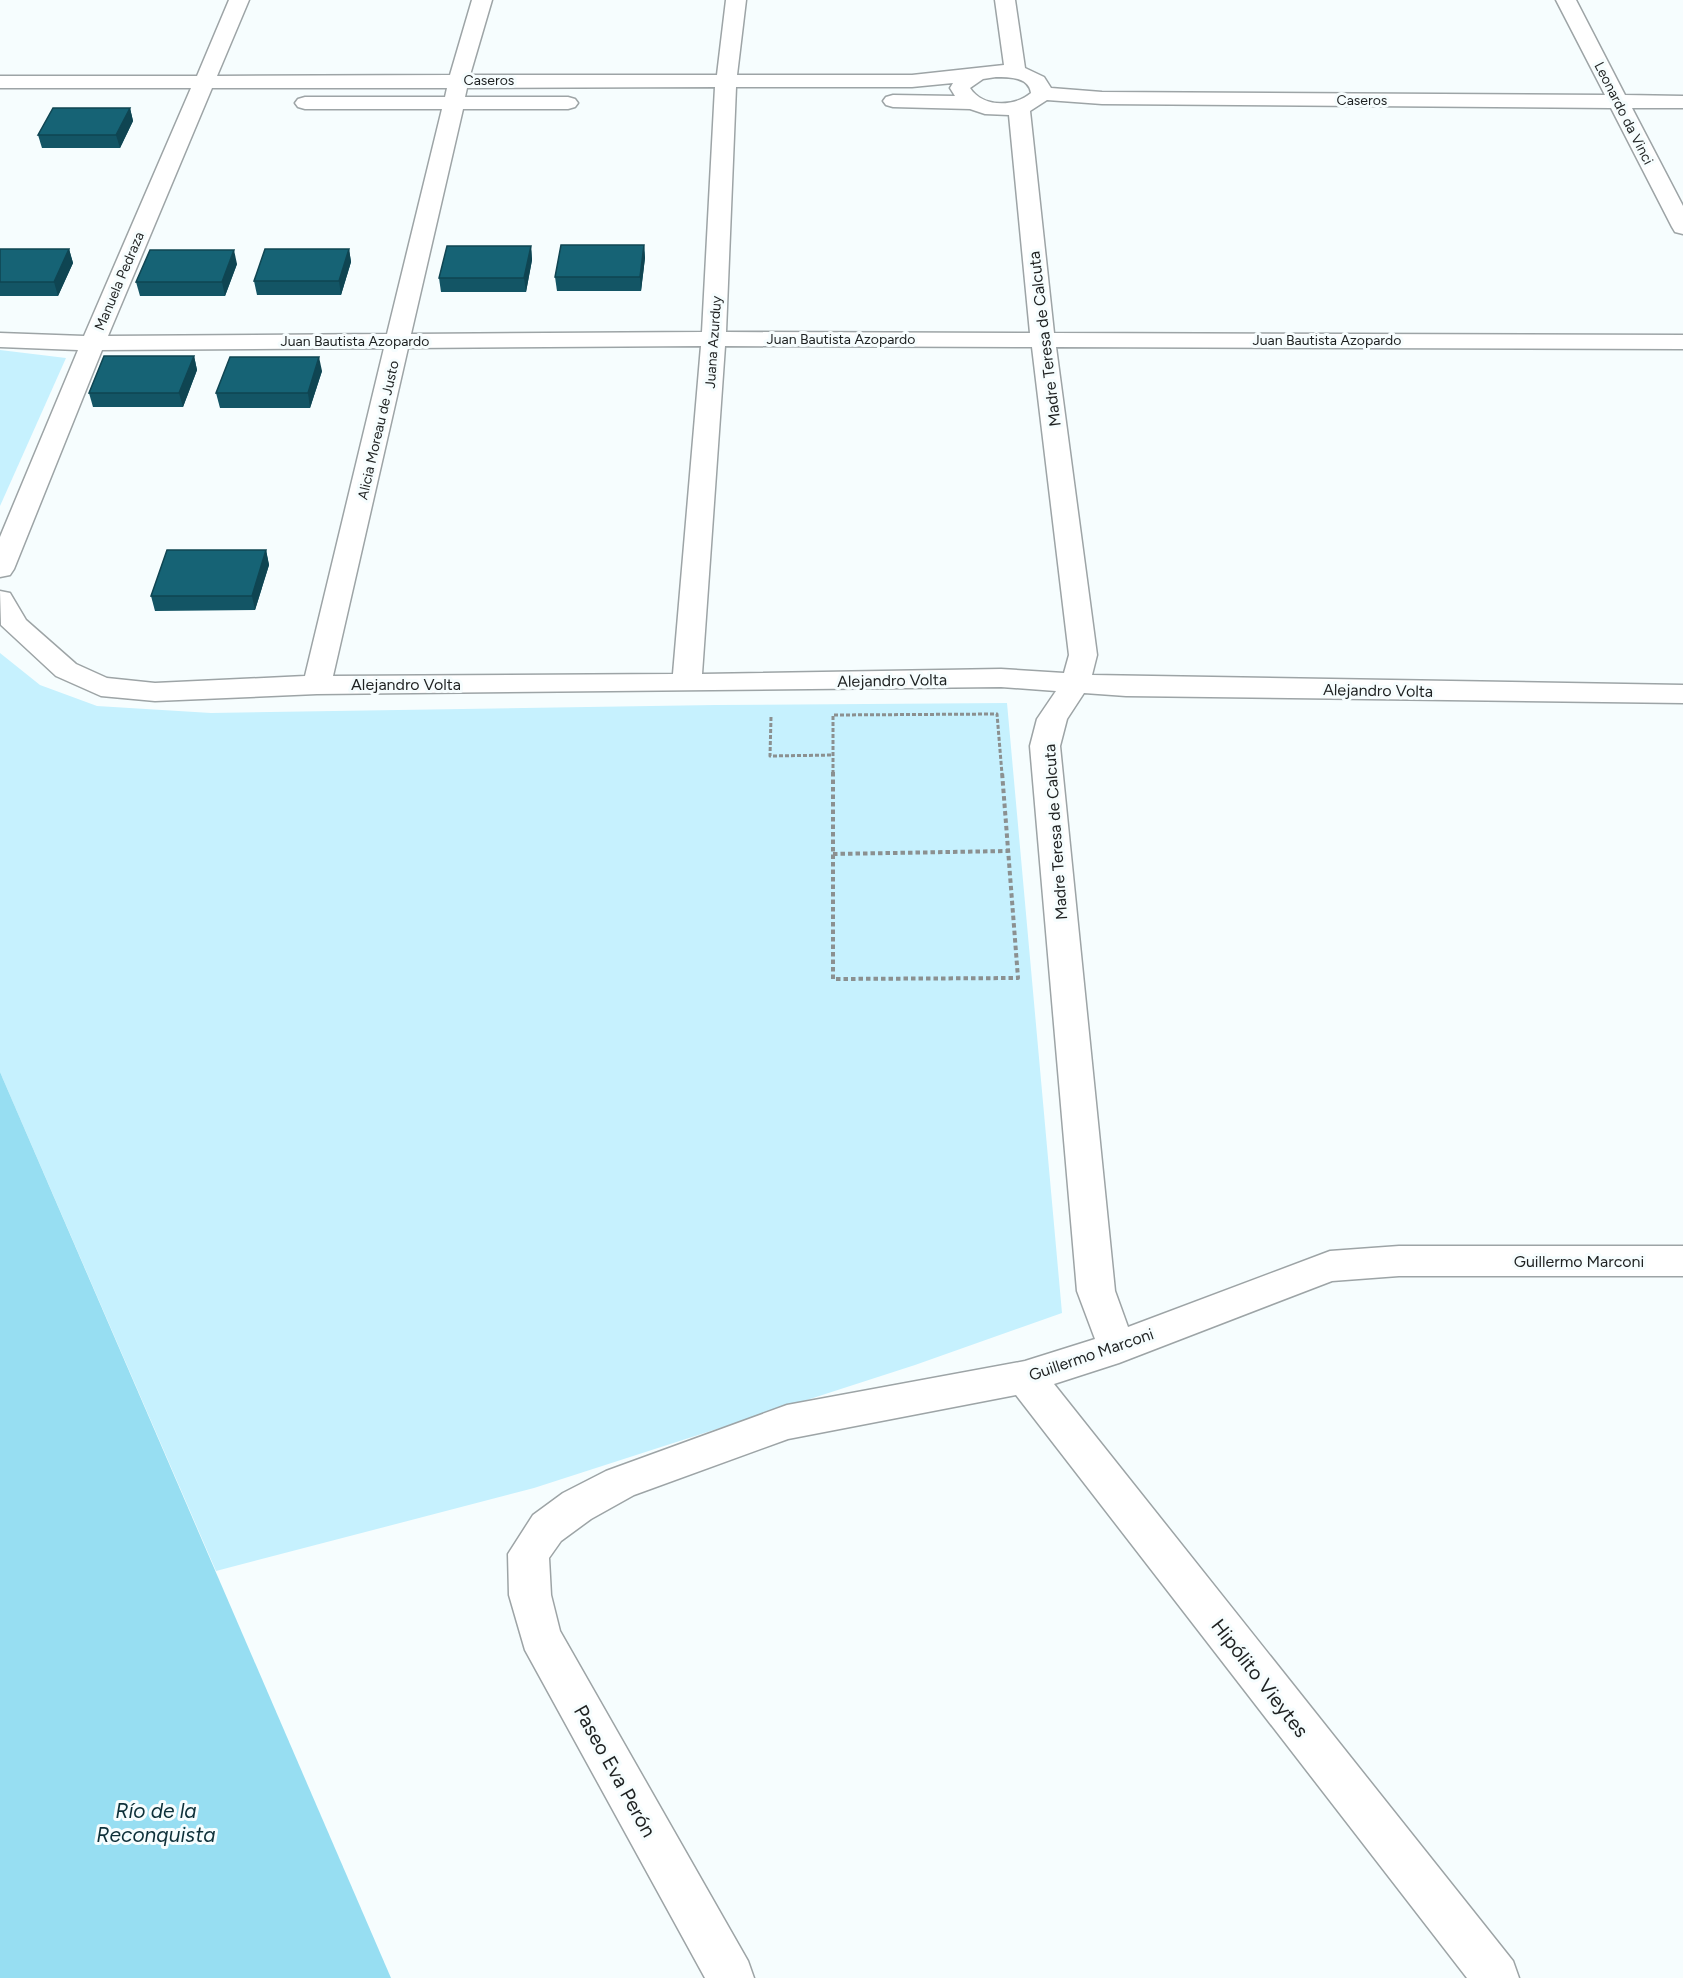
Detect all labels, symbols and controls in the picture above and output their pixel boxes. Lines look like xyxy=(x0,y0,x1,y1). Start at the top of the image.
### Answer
street label: Leonardo da Vinci xyxy=(1590,59,1657,167)
street label: Caseros xyxy=(464,72,514,89)
street label: Caseros xyxy=(1337,92,1387,109)
street label: Manuela Pedraza xyxy=(91,229,148,333)
street label: Madre Teresa de Calcuta xyxy=(1024,250,1065,428)
street label: Juana Azurduy xyxy=(702,295,725,389)
street label: Juan Bautista Azopardo xyxy=(767,331,915,348)
street label: Juan Bautista Azopardo xyxy=(1253,332,1401,349)
street label: Juan Bautista Azopardo xyxy=(281,333,429,350)
street label: Alicia Moreau de Justo xyxy=(354,359,403,501)
street label: Alejandro Volta xyxy=(837,670,947,691)
street label: Alejandro Volta xyxy=(351,675,461,694)
street label: Alejandro Volta xyxy=(1323,680,1433,701)
street label: Madre Teresa de Calcuta xyxy=(1040,743,1071,921)
street label: Guillermo Marconi xyxy=(1514,1252,1644,1271)
street label: Guillermo Marconi xyxy=(1026,1324,1156,1385)
street label: Hipólito Vieytes xyxy=(1206,1614,1314,1742)
street label: Paseo Eva Perón xyxy=(569,1701,661,1841)
water label: Río de la Reconquista xyxy=(96,1798,216,1847)

